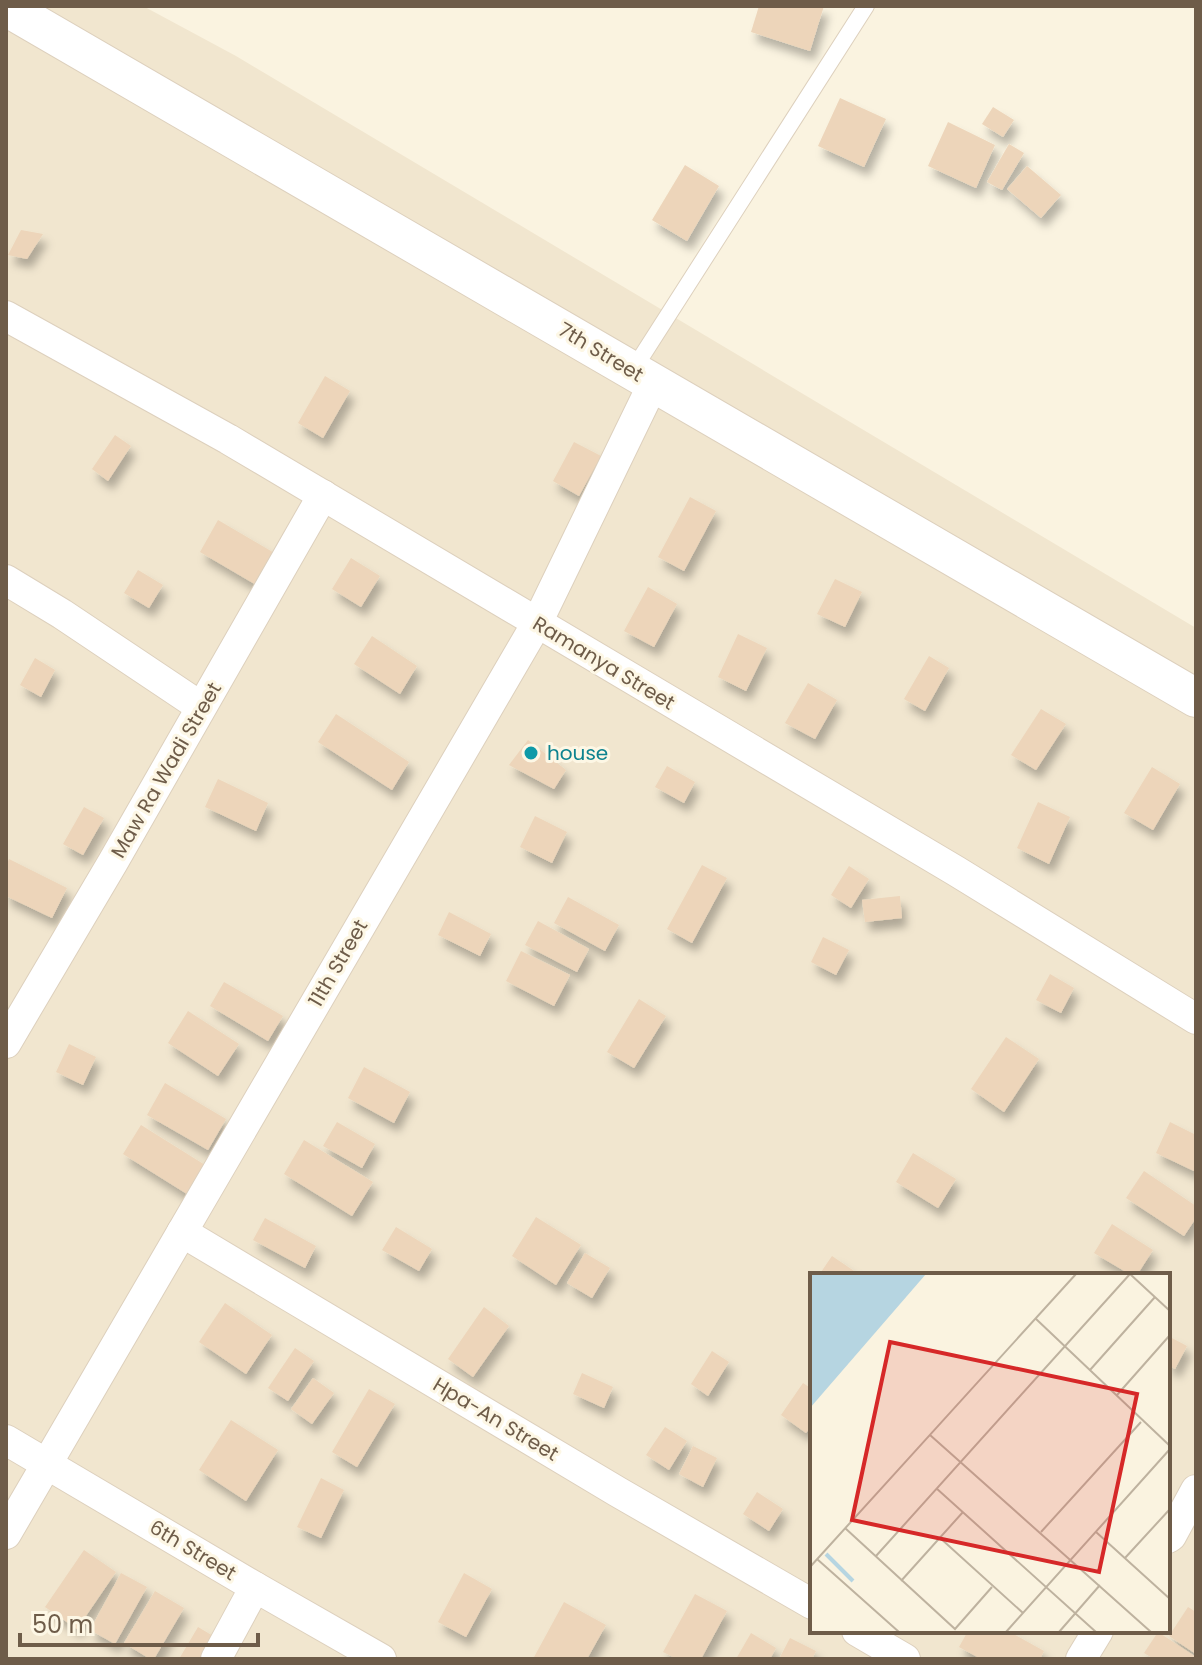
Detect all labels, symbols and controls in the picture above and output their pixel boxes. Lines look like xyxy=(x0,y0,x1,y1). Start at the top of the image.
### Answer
street label: 7th Street xyxy=(553,316,649,388)
street label: Ramanya Street xyxy=(528,609,680,717)
street label: Maw Ra Wadi Street xyxy=(104,677,228,863)
place label: house xyxy=(547,739,608,767)
marker: house xyxy=(522,744,540,762)
street label: 11th Street xyxy=(302,914,374,1012)
inset map xyxy=(810,1273,1170,1633)
street label: Hpa-An Street xyxy=(428,1370,564,1468)
street label: 6th Street xyxy=(144,1513,242,1587)
scale bar xyxy=(20,1597,258,1647)
text: 50 m xyxy=(32,1608,93,1641)

